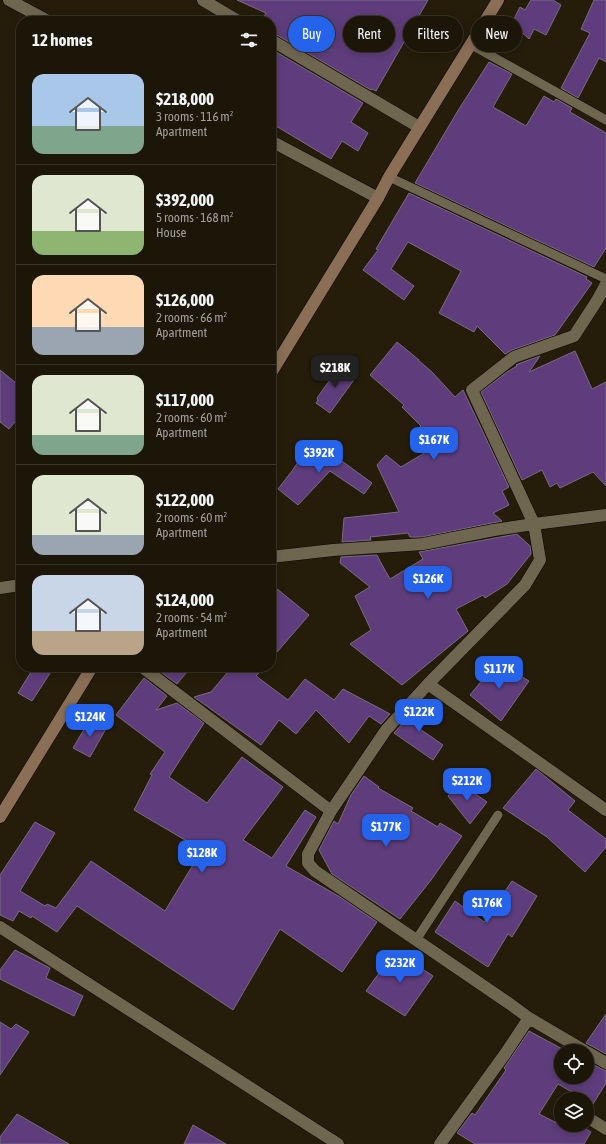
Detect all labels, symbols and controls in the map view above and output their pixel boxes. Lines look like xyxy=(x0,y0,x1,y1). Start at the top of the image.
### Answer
chip: Buy xyxy=(288,16,335,52)
chip: Rent xyxy=(343,16,395,52)
chip: Filters xyxy=(403,16,463,52)
chip: New xyxy=(471,16,522,52)
icon: filters xyxy=(238,29,260,51)
text: 12 homes xyxy=(32,30,93,50)
text: $218,000 xyxy=(156,89,214,109)
icon: home xyxy=(64,90,112,138)
text: 3 rooms · 116 m² xyxy=(156,109,233,124)
text: Apartment xyxy=(156,124,207,139)
text: $392,000 xyxy=(156,190,214,210)
icon: home xyxy=(64,191,112,239)
text: 5 rooms · 168 m² xyxy=(156,210,233,225)
text: House xyxy=(156,225,186,240)
text: $126,000 xyxy=(156,290,214,310)
icon: home xyxy=(64,291,112,339)
text: 2 rooms · 66 m² xyxy=(156,310,227,325)
text: Apartment xyxy=(156,325,207,340)
pin: $218K xyxy=(307,355,363,389)
text: $218K xyxy=(320,360,350,375)
text: $117,000 xyxy=(156,390,214,410)
icon: home xyxy=(64,391,112,439)
text: 2 rooms · 60 m² xyxy=(156,410,227,425)
text: Apartment xyxy=(156,425,207,440)
pin: $167K xyxy=(406,427,462,461)
text: $167K xyxy=(419,432,449,447)
pin: $392K xyxy=(291,440,347,474)
text: $392K xyxy=(304,445,334,460)
text: $122,000 xyxy=(156,490,214,510)
icon: home xyxy=(64,491,112,539)
text: 2 rooms · 60 m² xyxy=(156,510,227,525)
text: Apartment xyxy=(156,525,207,540)
pin: $126K xyxy=(400,566,456,600)
text: $126K xyxy=(413,571,443,586)
text: $124,000 xyxy=(156,590,214,610)
icon: home xyxy=(64,591,112,639)
text: 2 rooms · 54 m² xyxy=(156,610,227,625)
text: Apartment xyxy=(156,625,207,640)
pin: $117K xyxy=(471,656,527,690)
text: $117K xyxy=(484,661,514,676)
pin: $122K xyxy=(391,699,447,733)
pin: $124K xyxy=(62,704,118,738)
text: $122K xyxy=(404,704,434,719)
text: $124K xyxy=(75,709,105,724)
pin: $212K xyxy=(439,768,495,802)
text: $212K xyxy=(452,773,482,788)
pin: $177K xyxy=(358,814,414,848)
text: $177K xyxy=(371,819,401,834)
pin: $128K xyxy=(174,840,230,874)
text: $128K xyxy=(187,845,217,860)
pin: $176K xyxy=(459,890,515,924)
text: $176K xyxy=(472,895,502,910)
pin: $232K xyxy=(372,950,428,984)
text: $232K xyxy=(385,955,415,970)
map controls xyxy=(554,1044,594,1132)
button: locate xyxy=(554,1044,594,1084)
button: layers xyxy=(554,1092,594,1132)

